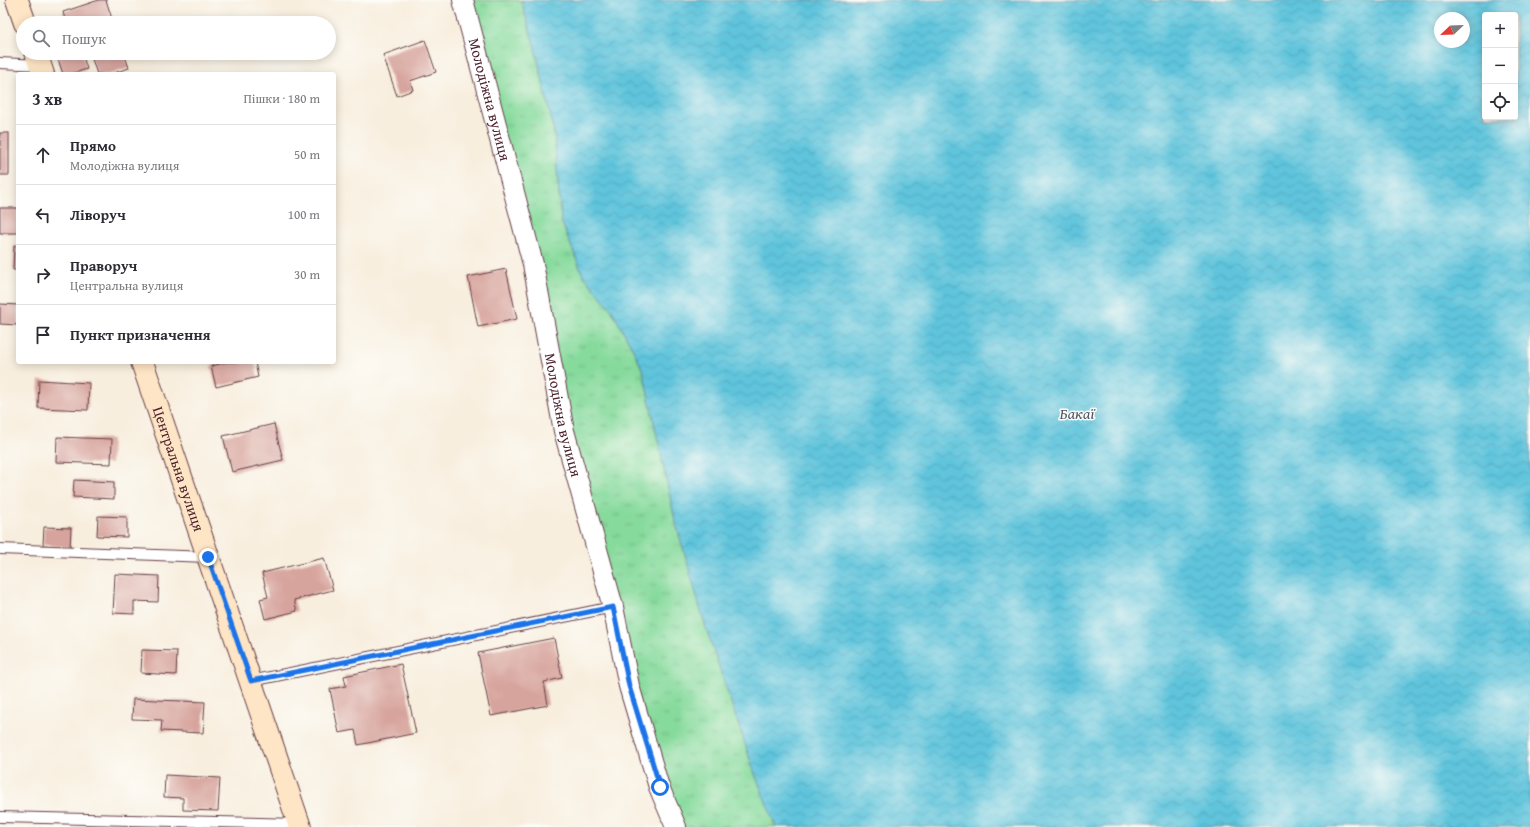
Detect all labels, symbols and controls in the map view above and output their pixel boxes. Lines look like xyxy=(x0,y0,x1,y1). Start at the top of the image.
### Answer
north arrow xyxy=(1434,12,1470,48)
map controls xyxy=(1482,12,1518,120)
button: + xyxy=(1482,12,1518,48)
search box xyxy=(16,16,336,60)
icon: search xyxy=(30,27,52,49)
text: Пошук xyxy=(62,28,106,49)
street label: Молодіжна вулиця xyxy=(464,36,516,164)
button: − xyxy=(1482,48,1518,84)
button: locate xyxy=(1482,84,1518,120)
text: 3 хв xyxy=(32,86,62,111)
text: Пішки · 180 m xyxy=(243,89,320,108)
text: Прямо xyxy=(70,135,116,156)
icon: ahead xyxy=(32,144,54,166)
text: 50 m xyxy=(294,145,320,164)
text: Молодіжна вулиця xyxy=(70,156,179,175)
icon: left xyxy=(32,204,54,226)
text: Ліворуч xyxy=(70,204,126,225)
text: 100 m xyxy=(288,205,320,224)
text: Праворуч xyxy=(70,255,137,276)
icon: right xyxy=(32,264,54,286)
text: 30 m xyxy=(294,265,320,284)
text: Центральна вулиця xyxy=(70,276,183,295)
icon: arrive xyxy=(32,324,54,346)
text: Пункт призначення xyxy=(70,324,211,345)
street label: Молодіжна вулиця xyxy=(540,351,587,479)
water label: Бакаї xyxy=(1060,401,1096,425)
street label: Центральна вулиця xyxy=(148,404,210,534)
route end xyxy=(199,548,217,566)
route start xyxy=(651,778,669,796)

